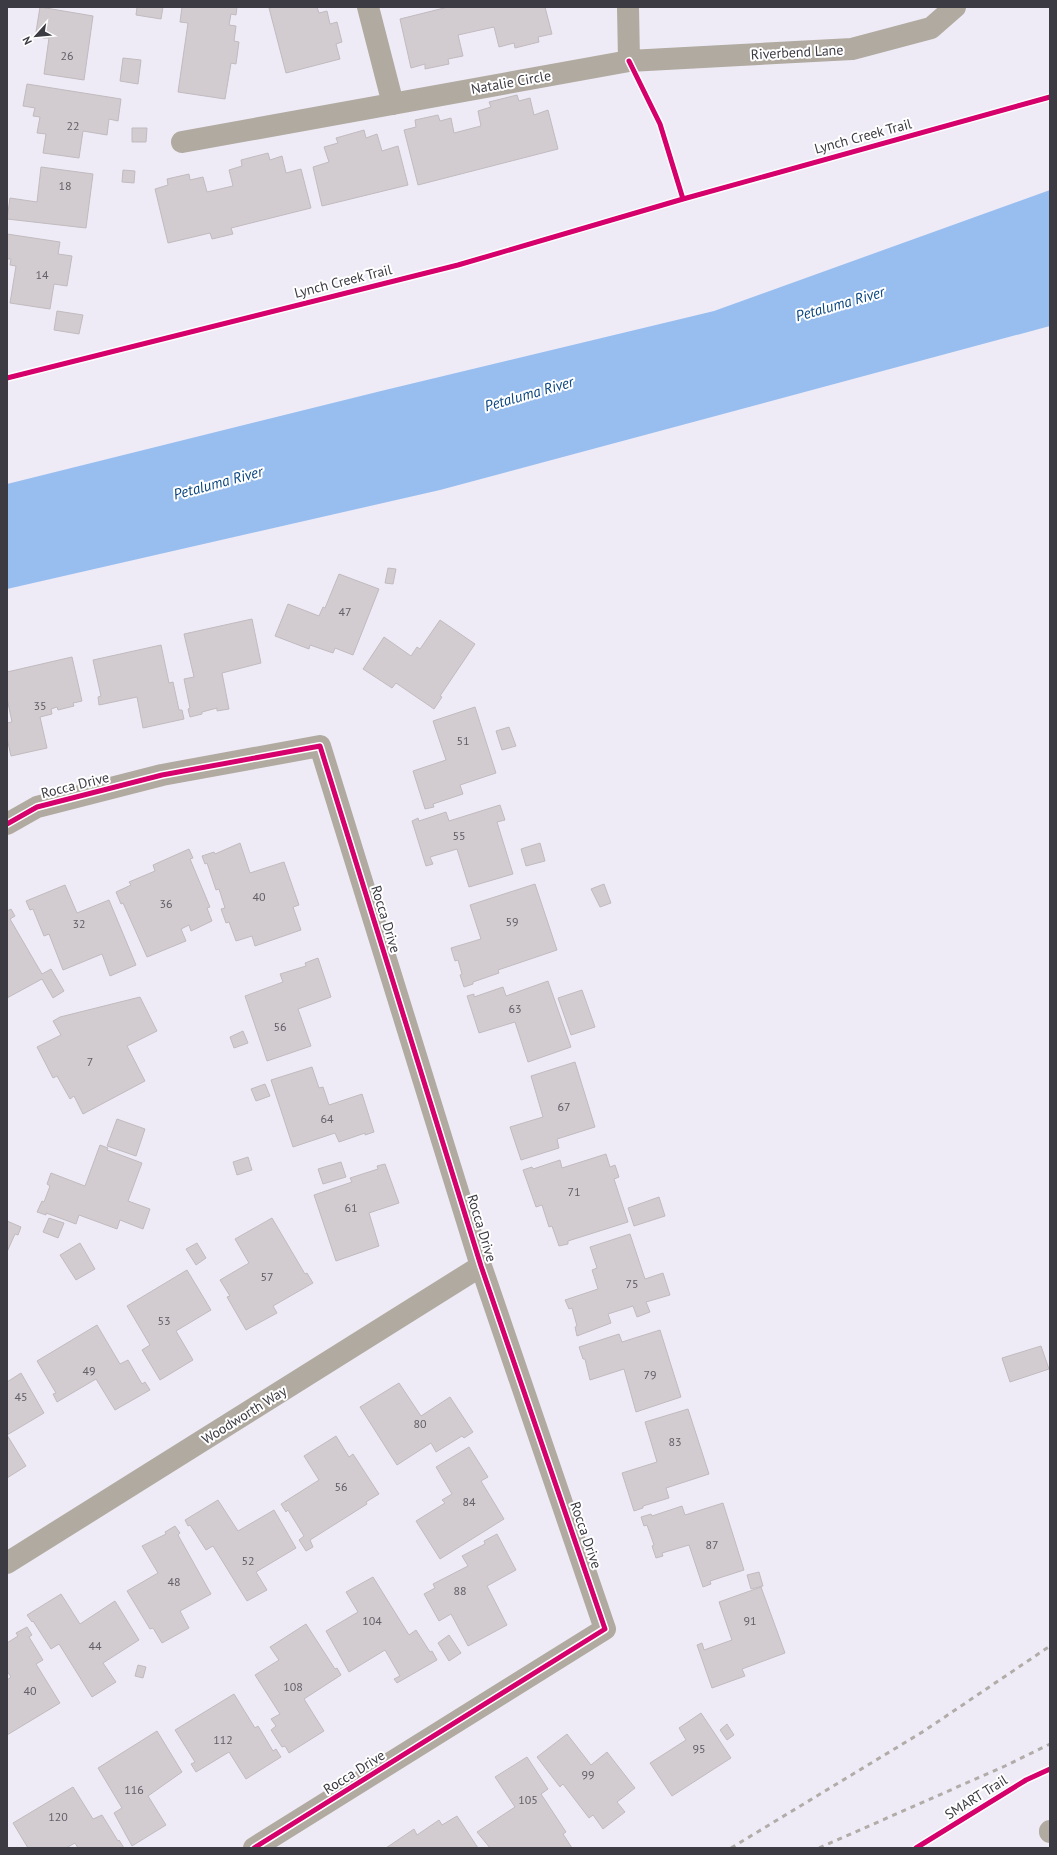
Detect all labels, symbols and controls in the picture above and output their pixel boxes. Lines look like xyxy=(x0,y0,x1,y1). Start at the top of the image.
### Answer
north arrow xyxy=(16,16,56,56)
text: N xyxy=(19,34,35,47)
street label: Riverbend Lane xyxy=(750,41,844,63)
house number: 26 xyxy=(60,48,74,63)
street label: Natalie Circle xyxy=(470,66,552,98)
street label: Lynch Creek Trail xyxy=(812,114,914,158)
house number: 22 xyxy=(66,118,80,133)
house number: 18 xyxy=(58,178,72,193)
street label: Lynch Creek Trail xyxy=(292,260,394,302)
house number: 14 xyxy=(35,267,49,282)
water label: Petaluma River xyxy=(793,281,888,325)
water label: Petaluma River xyxy=(482,371,577,415)
water label: Petaluma River xyxy=(171,461,266,504)
house number: 47 xyxy=(338,604,352,619)
house number: 35 xyxy=(33,698,47,713)
house number: 51 xyxy=(456,733,470,748)
street label: Rocca Drive xyxy=(39,768,111,802)
house number: 55 xyxy=(452,828,466,843)
street label: Rocca Drive xyxy=(367,883,405,955)
house number: 40 xyxy=(252,889,266,904)
house number: 36 xyxy=(159,896,173,911)
house number: 59 xyxy=(505,914,519,929)
house number: 32 xyxy=(72,916,86,931)
house number: 63 xyxy=(508,1001,522,1016)
house number: 56 xyxy=(273,1019,287,1034)
house number: 7 xyxy=(87,1054,93,1069)
house number: 67 xyxy=(557,1099,571,1114)
house number: 64 xyxy=(320,1111,334,1126)
house number: 71 xyxy=(567,1184,581,1199)
street label: Rocca Drive xyxy=(463,1192,501,1264)
house number: 61 xyxy=(344,1200,358,1215)
house number: 57 xyxy=(260,1269,274,1284)
house number: 75 xyxy=(625,1276,639,1291)
house number: 53 xyxy=(157,1313,171,1328)
house number: 49 xyxy=(82,1363,96,1378)
house number: 79 xyxy=(643,1367,657,1382)
street label: Woodworth Way xyxy=(198,1381,290,1448)
house number: 45 xyxy=(14,1389,28,1404)
house number: 80 xyxy=(413,1416,427,1431)
house number: 83 xyxy=(668,1434,682,1449)
house number: 56 xyxy=(334,1479,348,1494)
house number: 84 xyxy=(462,1494,476,1509)
street label: Rocca Drive xyxy=(566,1499,606,1571)
house number: 87 xyxy=(705,1537,719,1552)
house number: 52 xyxy=(241,1553,255,1568)
house number: 48 xyxy=(167,1574,181,1589)
house number: 88 xyxy=(453,1583,467,1598)
house number: 104 xyxy=(362,1613,382,1628)
house number: 91 xyxy=(743,1613,757,1628)
house number: 44 xyxy=(88,1638,102,1653)
house number: 108 xyxy=(283,1679,303,1694)
house number: 40 xyxy=(23,1683,37,1698)
house number: 112 xyxy=(213,1732,233,1747)
house number: 95 xyxy=(692,1741,706,1756)
street label: Rocca Drive xyxy=(320,1746,388,1798)
house number: 99 xyxy=(581,1767,595,1782)
street label: SMART Trail xyxy=(941,1771,1011,1823)
house number: 116 xyxy=(124,1782,144,1797)
house number: 105 xyxy=(518,1792,538,1807)
house number: 120 xyxy=(48,1809,68,1824)

